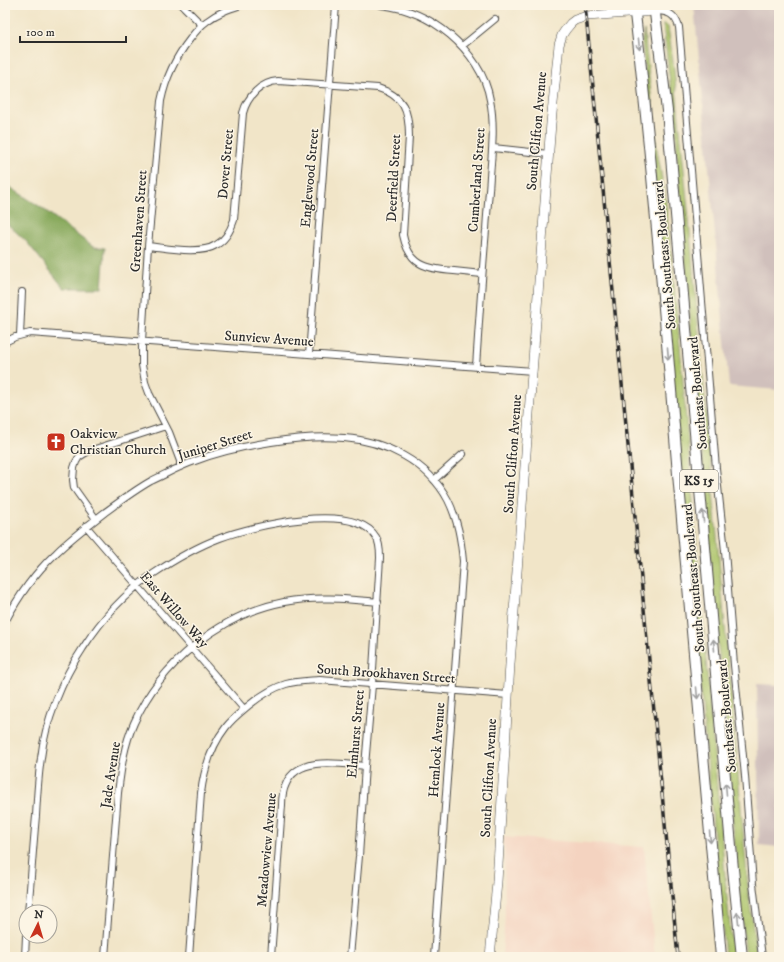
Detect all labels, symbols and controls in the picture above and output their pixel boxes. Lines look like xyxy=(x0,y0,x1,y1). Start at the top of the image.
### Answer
scale bar xyxy=(20,18,126,44)
text: 100 m xyxy=(26,25,55,40)
one-way arrow xyxy=(635,37,642,50)
street label: South Clifton Avenue xyxy=(523,71,551,191)
street label: Englewood Street xyxy=(297,127,323,228)
street label: Cumberland Street xyxy=(464,127,490,233)
street label: Dover Street xyxy=(214,128,238,200)
street label: Deerfield Street xyxy=(383,133,405,223)
street label: Greenhaven Street xyxy=(126,169,152,273)
street label: South Southeast Boulevard xyxy=(650,180,680,330)
street label: Sunview Avenue xyxy=(224,327,314,351)
street label: Southeast Boulevard xyxy=(684,336,712,450)
one-way arrow xyxy=(664,347,672,360)
street label: South Clifton Avenue xyxy=(500,394,526,514)
place label: Oakview Christian Church xyxy=(70,425,167,459)
street label: Juniper Street xyxy=(174,425,255,465)
church icon: Oakview Christian Church xyxy=(45,431,67,453)
road number: KS 15 xyxy=(680,470,718,492)
street label: South Southeast Boulevard xyxy=(679,503,709,653)
one-way arrow xyxy=(699,510,706,523)
street label: East Willow Way xyxy=(136,568,213,652)
one-way arrow xyxy=(710,639,717,652)
street label: Southeast Boulevard xyxy=(713,659,741,773)
street label: South Brookhaven Street xyxy=(316,660,456,688)
one-way arrow xyxy=(694,686,701,699)
street label: Elmhurst Street xyxy=(343,688,369,779)
street label: Hemlock Avenue xyxy=(425,702,449,798)
street label: South Clifton Avenue xyxy=(477,718,501,838)
street label: Jade Avenue xyxy=(97,740,125,812)
one-way arrow xyxy=(723,783,730,796)
street label: Meadowview Avenue xyxy=(253,792,281,908)
one-way arrow xyxy=(707,830,714,843)
north arrow xyxy=(18,904,58,944)
text: N xyxy=(34,908,44,922)
one-way arrow xyxy=(735,912,742,925)

